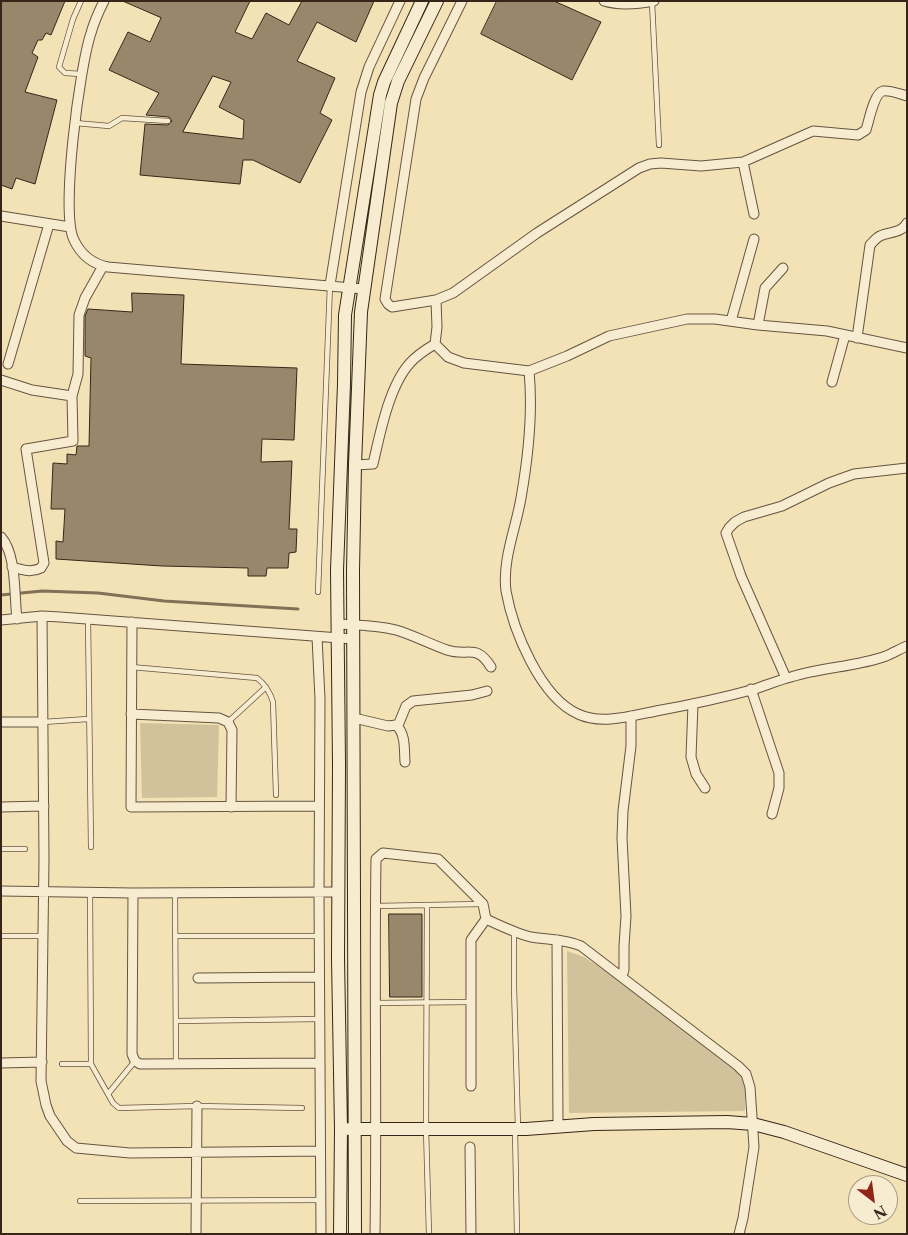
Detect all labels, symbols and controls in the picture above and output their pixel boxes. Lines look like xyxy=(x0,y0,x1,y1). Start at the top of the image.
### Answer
north arrow xyxy=(848,1175,898,1225)
text: N xyxy=(870,1201,890,1223)

